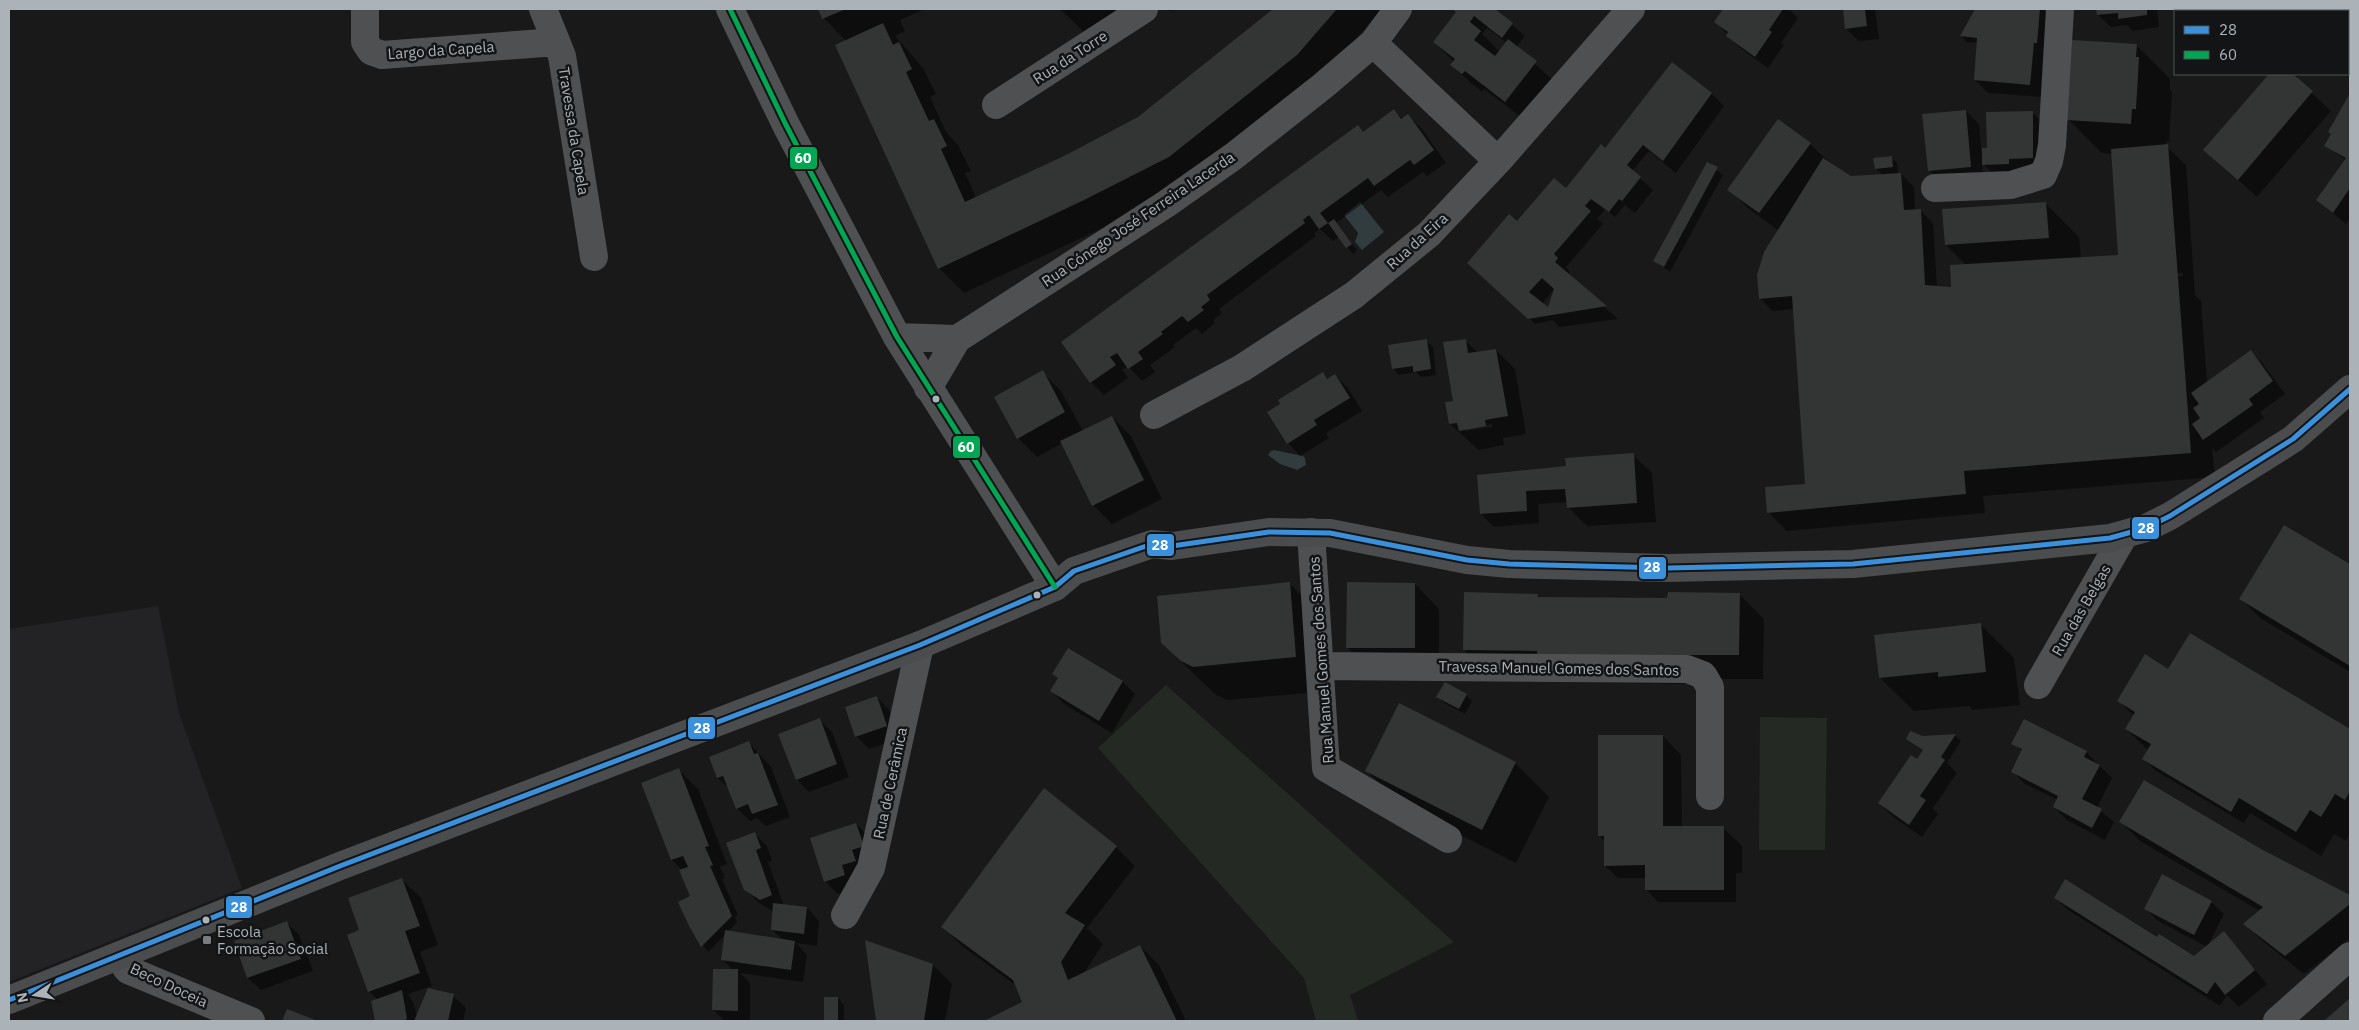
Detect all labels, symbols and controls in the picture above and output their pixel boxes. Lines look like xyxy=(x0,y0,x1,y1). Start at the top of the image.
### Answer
legend xyxy=(2174,10,2349,75)
text: 28 xyxy=(2219,20,2237,39)
street label: Rua da Torre xyxy=(1029,26,1111,88)
street label: Largo da Capela xyxy=(387,37,495,63)
text: 60 xyxy=(2219,45,2237,64)
street label: Travessa da Capela xyxy=(554,66,594,196)
line badge: 60 xyxy=(789,146,818,170)
street label: Rua Cónego José Ferreira Lacerda xyxy=(1038,147,1238,291)
text: 60 xyxy=(795,149,811,167)
street label: Rua da Eira xyxy=(1382,209,1452,273)
unlabelled marker xyxy=(931,394,941,404)
line badge: 60 xyxy=(952,435,981,459)
text: 60 xyxy=(958,438,974,456)
line badge: 28 xyxy=(2131,516,2160,540)
text: 28 xyxy=(2138,519,2154,537)
line badge: 28 xyxy=(1146,533,1175,557)
text: 28 xyxy=(1152,536,1168,554)
street label: Rua Manuel Gomes dos Santos xyxy=(1304,556,1338,764)
line badge: 28 xyxy=(1638,556,1667,580)
text: 28 xyxy=(1644,558,1660,576)
street label: Rua das Belgas xyxy=(2047,561,2115,659)
unlabelled marker xyxy=(1032,590,1042,600)
street label: Travessa Manuel Gomes dos Santos xyxy=(1438,656,1680,680)
line badge: 28 xyxy=(687,716,716,740)
text: 28 xyxy=(694,719,710,737)
street label: Rua de Cerâmica xyxy=(869,725,911,841)
line badge: 28 xyxy=(225,895,253,919)
text: 28 xyxy=(231,898,247,916)
unlabelled marker xyxy=(201,915,211,925)
place label: Escola Formação Social xyxy=(217,922,328,958)
marker: Escola Formação Social xyxy=(201,934,213,946)
street label: Beco Doceia xyxy=(127,959,211,1011)
north arrow xyxy=(10,970,60,1020)
text: N xyxy=(12,991,32,1005)

